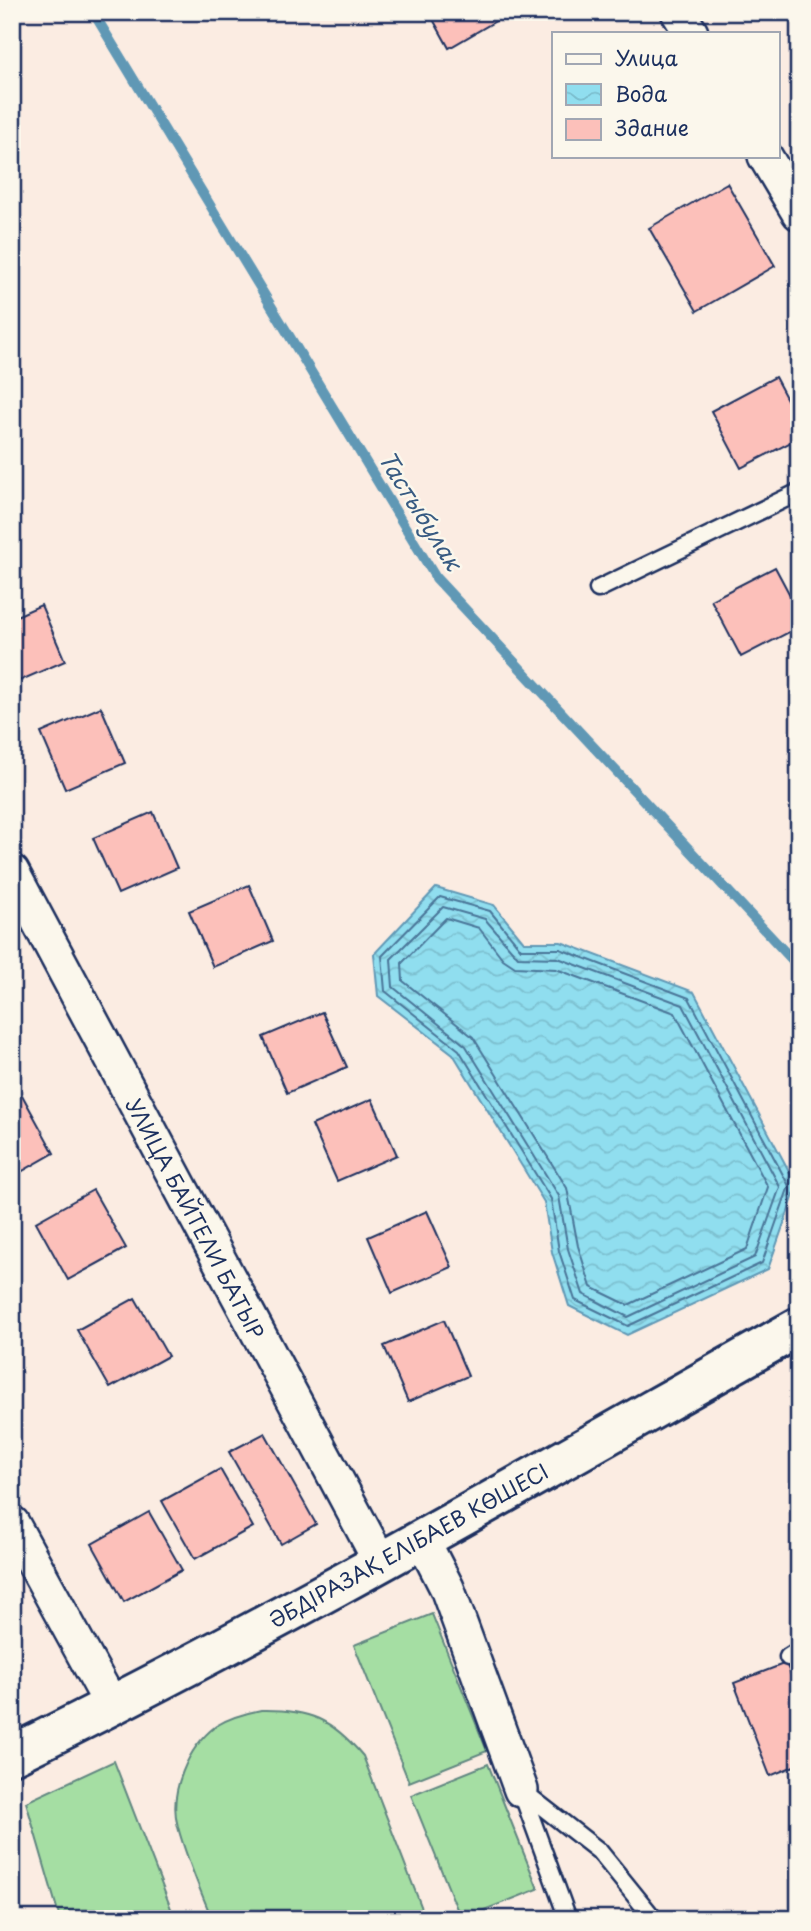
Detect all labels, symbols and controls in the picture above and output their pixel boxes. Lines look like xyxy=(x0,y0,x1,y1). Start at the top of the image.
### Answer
legend xyxy=(552,32,780,158)
text: Улица xyxy=(615,41,678,73)
text: Вода xyxy=(615,77,667,109)
text: Здание xyxy=(615,111,689,143)
water label: Тастыбулак xyxy=(370,443,473,579)
street label: УЛИЦА БАЙТЕЛИ БАТЫР xyxy=(119,1092,273,1344)
street label: ӘБДІРАЗАҚ ЕЛІБАЕВ КӨШЕСІ xyxy=(262,1455,554,1635)

